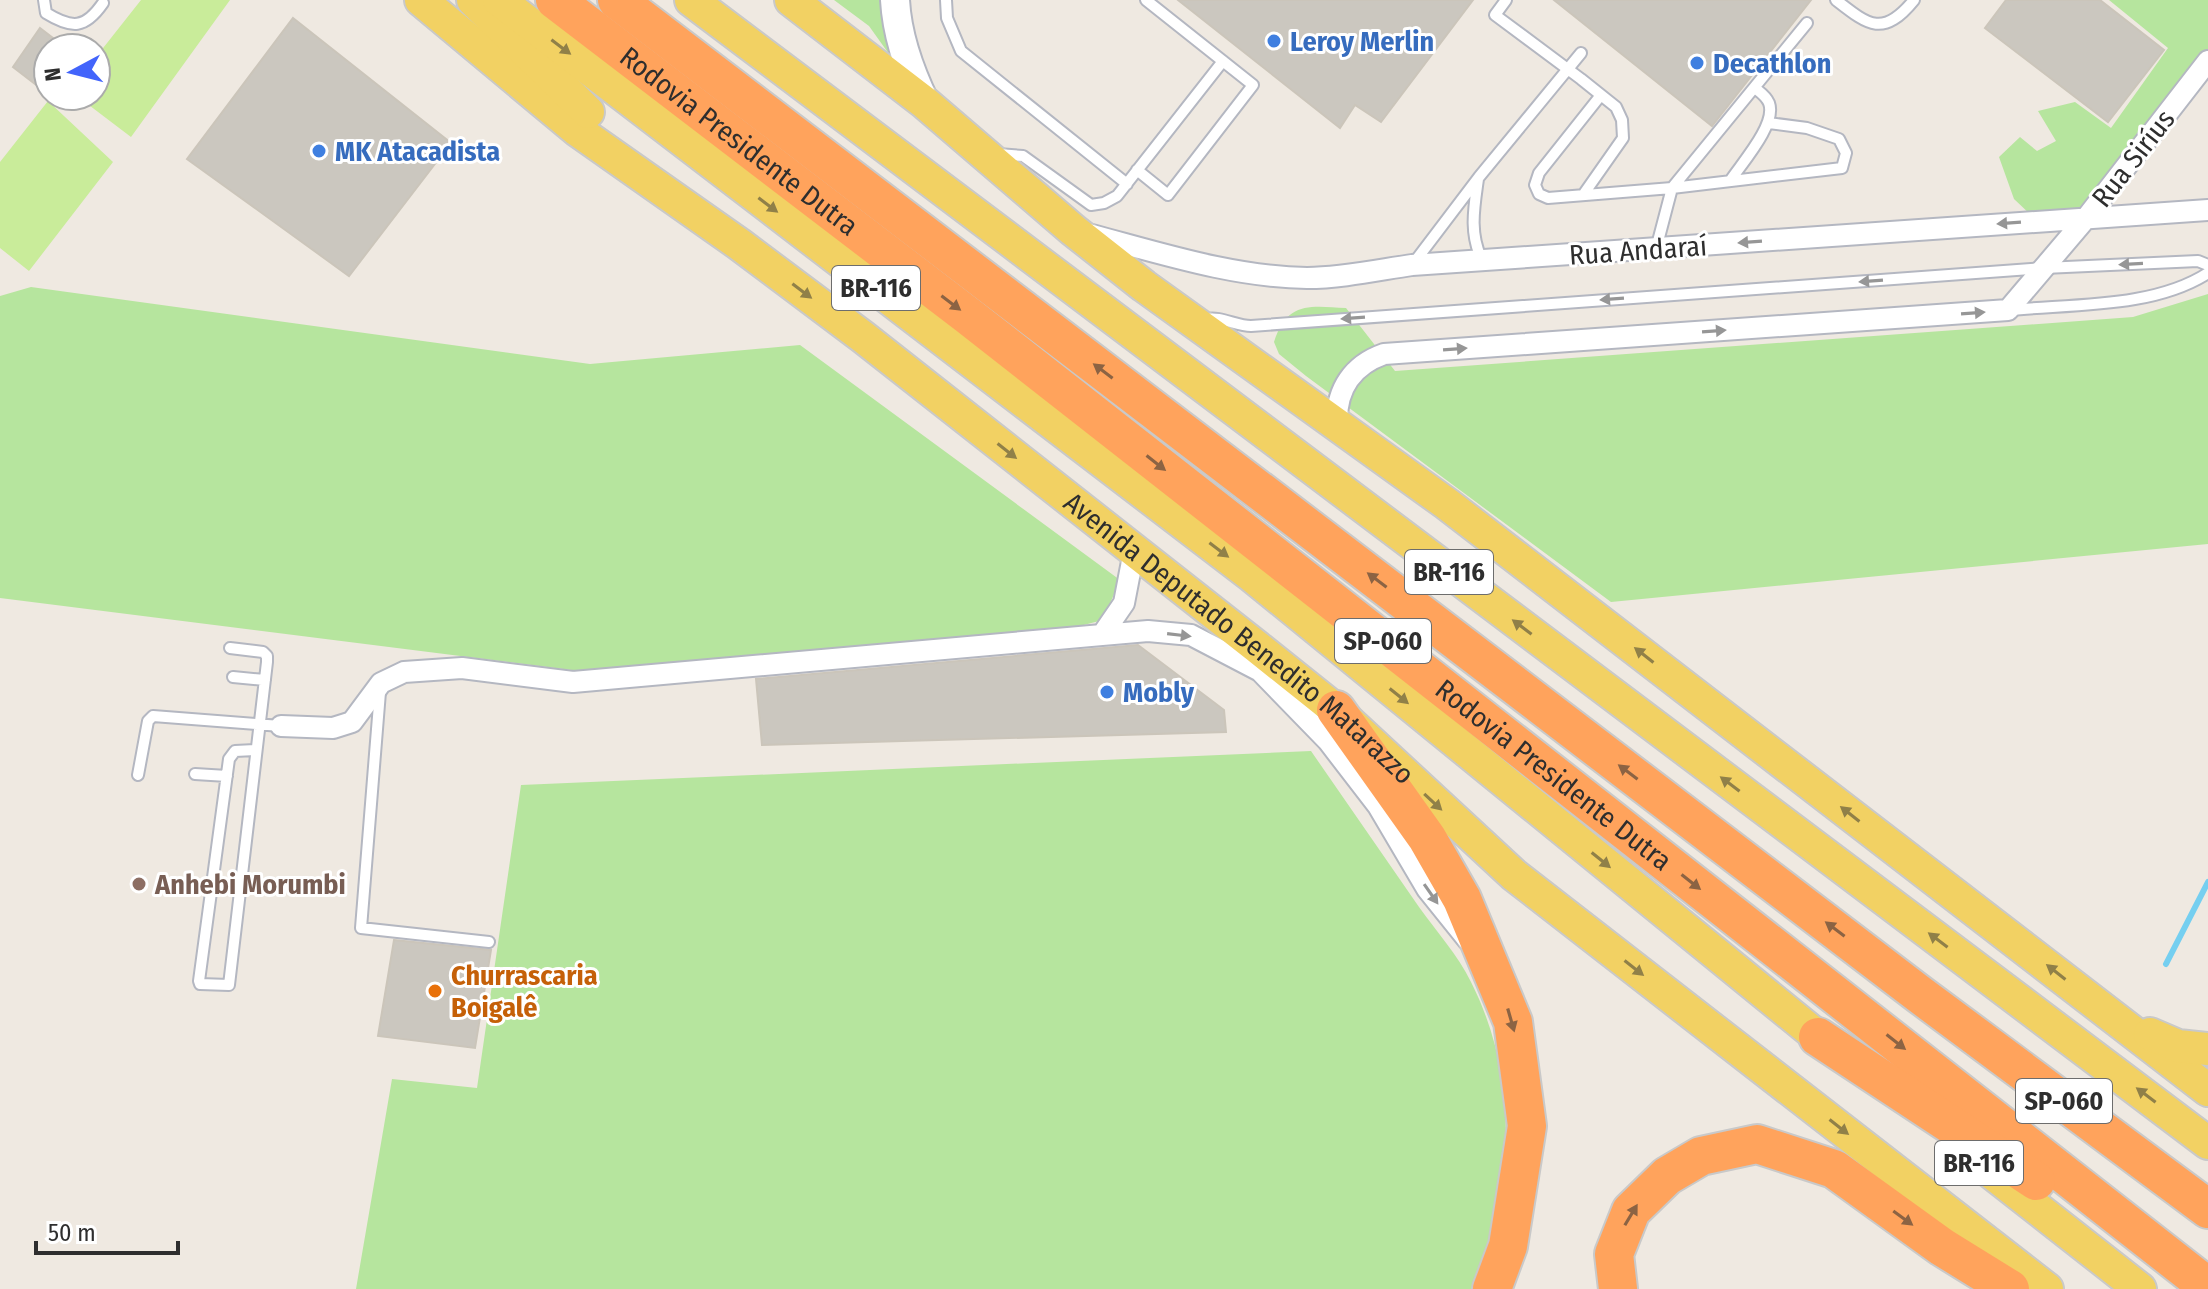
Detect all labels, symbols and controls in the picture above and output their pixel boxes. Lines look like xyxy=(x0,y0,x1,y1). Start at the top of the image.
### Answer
place label: Leroy Merlin xyxy=(1290,25,1434,58)
north arrow xyxy=(32,32,112,112)
marker: Leroy Merlin xyxy=(1265,32,1283,50)
one-way arrow xyxy=(551,39,571,55)
street label: Rodovia Presidente Dutra xyxy=(614,40,864,243)
place label: Decathlon xyxy=(1713,47,1831,80)
marker: Decathlon xyxy=(1688,54,1706,72)
text: N xyxy=(38,66,67,83)
street label: Rua Siríus xyxy=(2085,103,2182,214)
place label: MK Atacadista xyxy=(335,135,500,168)
marker: MK Atacadista xyxy=(310,142,328,160)
one-way arrow xyxy=(758,197,778,213)
one-way arrow xyxy=(1996,217,2021,230)
street label: Rua Andaraí xyxy=(1568,229,1708,272)
one-way arrow xyxy=(1737,236,1762,249)
one-way arrow xyxy=(2118,258,2143,271)
road number: BR-116 xyxy=(832,266,920,310)
one-way arrow xyxy=(1859,275,1884,288)
one-way arrow xyxy=(791,282,812,298)
one-way arrow xyxy=(1599,293,1624,306)
one-way arrow xyxy=(941,294,961,310)
one-way arrow xyxy=(1961,306,1986,319)
one-way arrow xyxy=(1340,312,1365,325)
one-way arrow xyxy=(1702,324,1727,337)
one-way arrow xyxy=(1443,342,1468,355)
one-way arrow xyxy=(1093,364,1113,380)
one-way arrow xyxy=(997,442,1017,458)
one-way arrow xyxy=(1146,454,1166,470)
street label: Avenida Deputado Benedito Matarazzo xyxy=(1057,486,1421,791)
one-way arrow xyxy=(1209,542,1229,558)
road number: BR-116 xyxy=(1405,550,1493,594)
one-way arrow xyxy=(1367,572,1387,588)
road number: SP-060 xyxy=(1335,619,1431,663)
one-way arrow xyxy=(1512,620,1532,636)
one-way arrow xyxy=(1167,628,1192,641)
one-way arrow xyxy=(1634,647,1654,664)
street label: Rodovia Presidente Dutra xyxy=(1429,672,1678,878)
place label: Mobly xyxy=(1123,676,1195,709)
marker: Mobly xyxy=(1098,683,1116,701)
one-way arrow xyxy=(1389,687,1409,704)
one-way arrow xyxy=(1618,764,1638,780)
one-way arrow xyxy=(1719,777,1740,792)
one-way arrow xyxy=(1423,793,1442,811)
one-way arrow xyxy=(1840,806,1860,822)
one-way arrow xyxy=(1591,851,1611,868)
place label: Anhebi Morumbi xyxy=(154,868,346,901)
one-way arrow xyxy=(1681,873,1701,890)
marker: Anhebi Morumbi xyxy=(130,875,148,893)
one-way arrow xyxy=(1423,884,1438,905)
one-way arrow xyxy=(1825,922,1845,938)
one-way arrow xyxy=(1928,932,1948,948)
place label: Churrascaria Boigalê xyxy=(451,959,598,1024)
one-way arrow xyxy=(1623,959,1644,975)
one-way arrow xyxy=(2046,965,2066,981)
marker: Churrascaria Boigalê xyxy=(426,982,444,1000)
one-way arrow xyxy=(1505,1008,1518,1032)
one-way arrow xyxy=(1885,1034,1906,1050)
road number: SP-060 xyxy=(2016,1079,2112,1123)
one-way arrow xyxy=(2135,1087,2157,1103)
one-way arrow xyxy=(1829,1119,1849,1135)
road number: BR-116 xyxy=(1935,1141,2023,1185)
one-way arrow xyxy=(1623,1204,1638,1227)
scale bar xyxy=(36,1205,178,1255)
one-way arrow xyxy=(1892,1210,1913,1226)
text: 50 m xyxy=(48,1219,96,1247)

